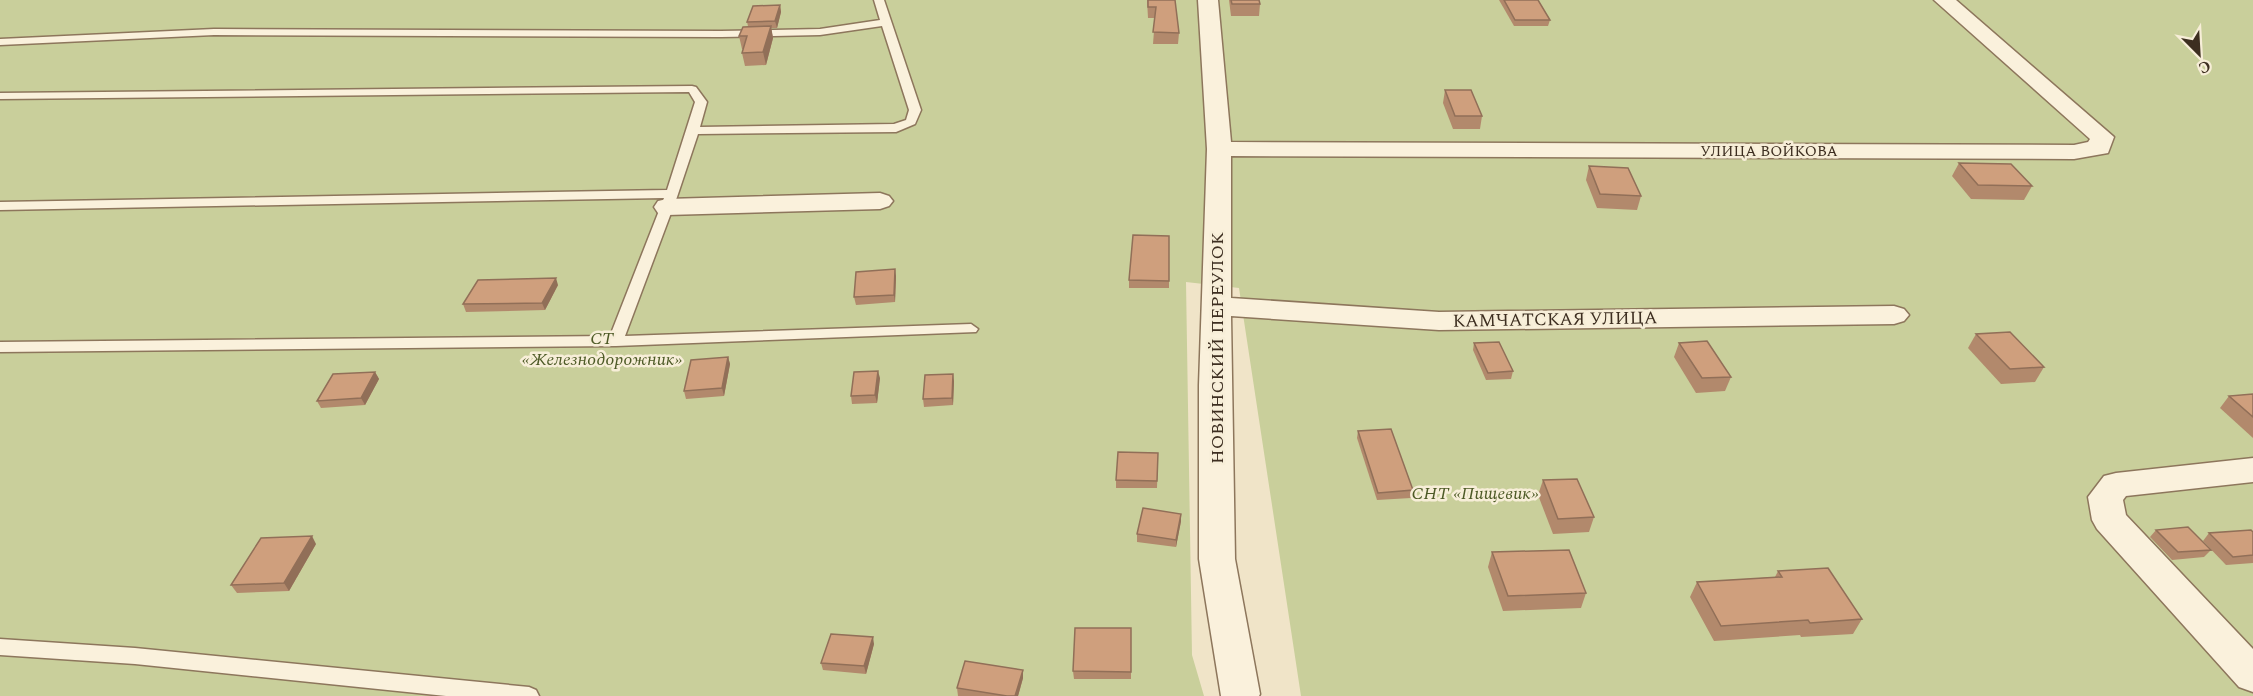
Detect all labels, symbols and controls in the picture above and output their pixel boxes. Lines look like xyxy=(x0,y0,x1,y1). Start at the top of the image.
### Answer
north arrow xyxy=(2169,24,2229,84)
text: С xyxy=(2195,54,2215,80)
street label: УЛИЦА ВОЙКОВА xyxy=(1700,140,1838,163)
street label: НОВИНСКИЙ ПЕРЕУЛОК xyxy=(1204,232,1231,464)
street label: КАМЧАТСКАЯ УЛИЦА xyxy=(1452,304,1658,335)
park label: СТ «Железнодорожник» xyxy=(522,325,682,373)
park label: СНТ «Пищевик» xyxy=(1412,480,1539,507)

